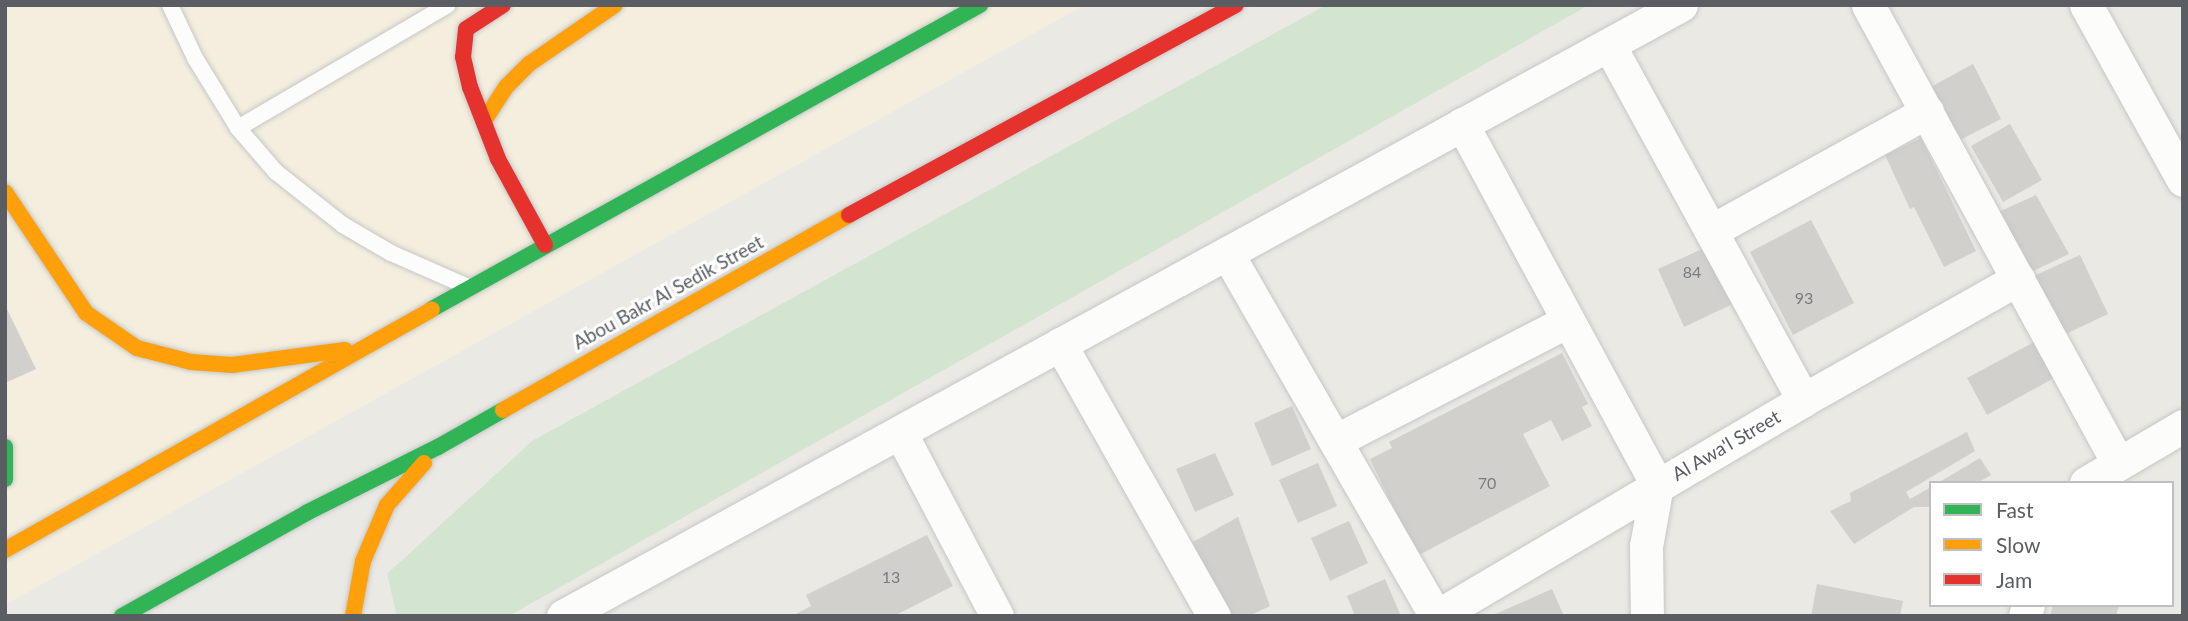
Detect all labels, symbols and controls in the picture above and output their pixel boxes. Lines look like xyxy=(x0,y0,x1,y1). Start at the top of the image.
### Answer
street label: Abou Bakr Al Sedik Street xyxy=(568,230,768,354)
house number: 84 xyxy=(1683,262,1701,282)
house number: 93 xyxy=(1795,288,1813,308)
street label: Al Awa'l Street xyxy=(1668,405,1784,485)
house number: 70 xyxy=(1478,473,1496,493)
legend xyxy=(1929,481,2174,607)
text: Fast xyxy=(1996,497,2033,522)
text: Slow xyxy=(1996,532,2040,557)
house number: 13 xyxy=(882,567,900,587)
text: Jam xyxy=(1996,567,2032,592)

